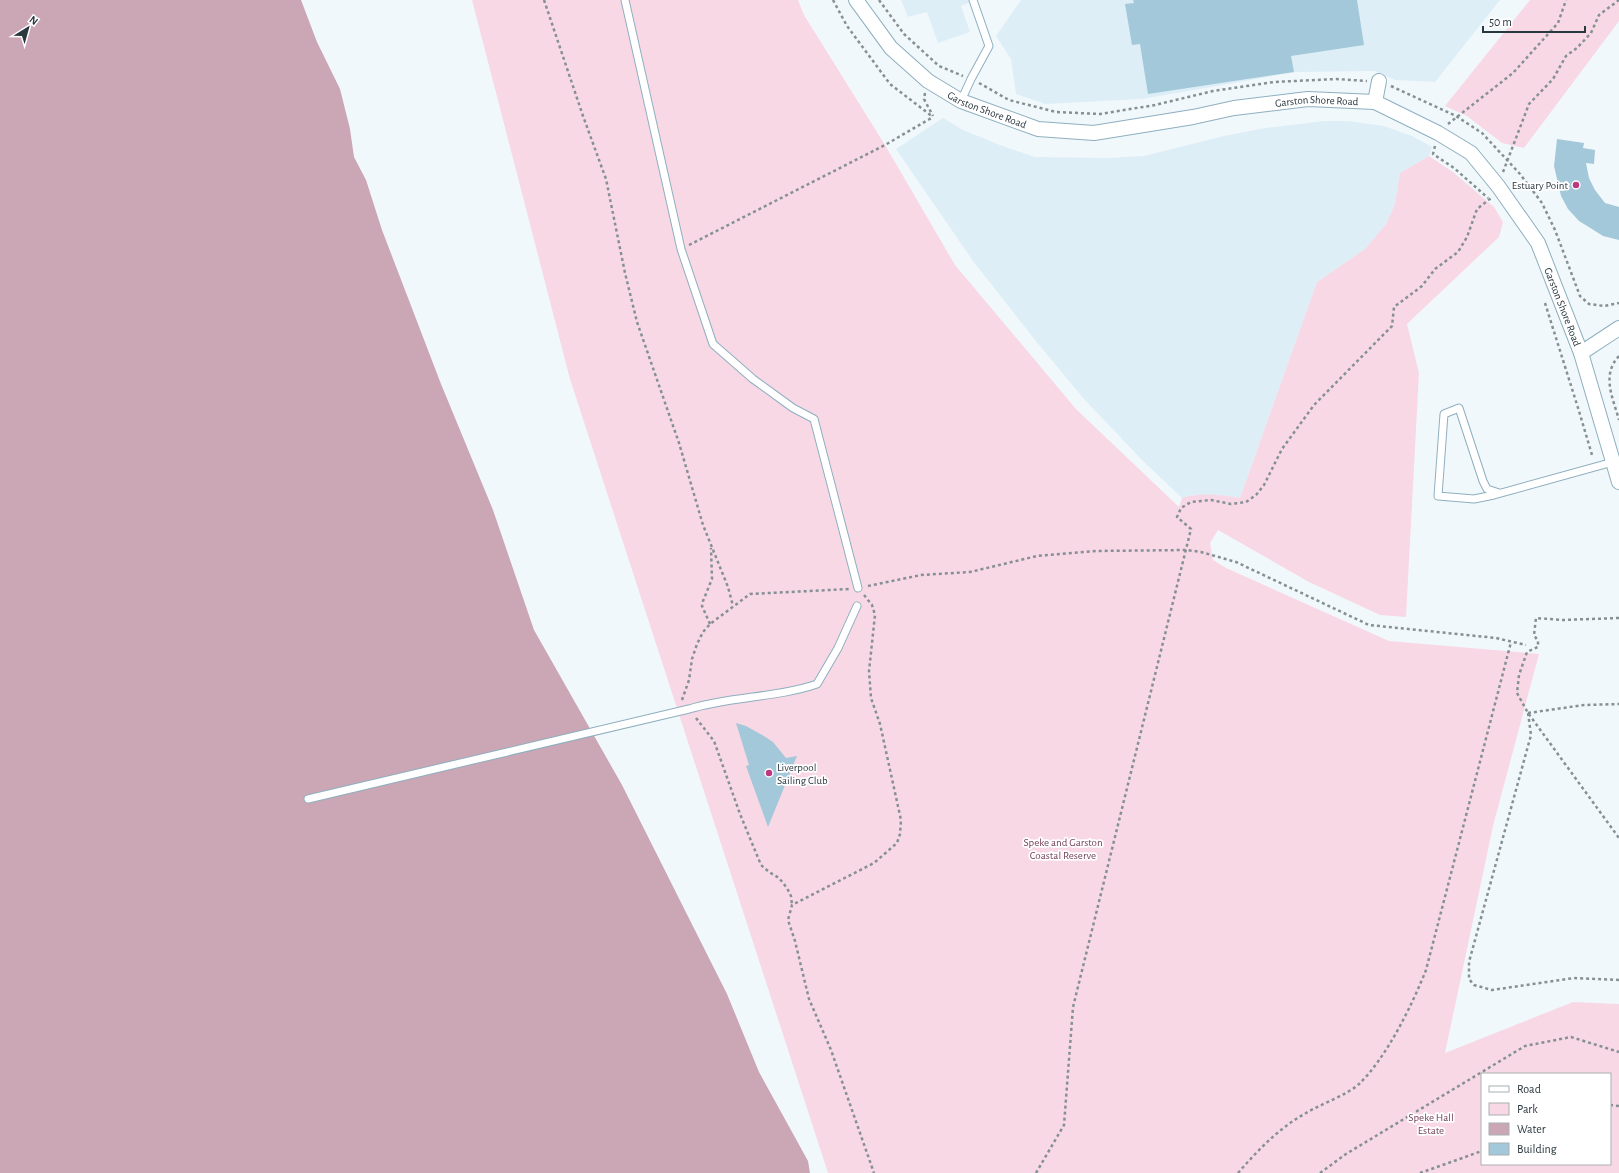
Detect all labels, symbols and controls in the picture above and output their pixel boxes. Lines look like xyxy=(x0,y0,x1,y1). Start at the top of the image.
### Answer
north arrow xyxy=(8,8,48,48)
scale bar xyxy=(1483,8,1585,34)
text: N xyxy=(27,14,40,27)
text: 50 m xyxy=(1489,16,1512,28)
street label: Garston Shore Road xyxy=(946,89,1028,130)
street label: Garston Shore Road xyxy=(1274,94,1359,108)
place label: Estuary Point xyxy=(1512,180,1568,191)
marker: Estuary Point xyxy=(1571,180,1581,190)
street label: Garston Shore Road xyxy=(1543,266,1583,348)
place label: Liverpool Sailing Club xyxy=(777,762,828,786)
marker: Liverpool Sailing Club xyxy=(764,768,774,778)
park label: Speke and Garston Coastal Reserve xyxy=(1023,837,1103,861)
legend xyxy=(1481,1073,1611,1165)
text: Road xyxy=(1517,1083,1541,1095)
text: Park xyxy=(1517,1103,1538,1115)
park label: Speke Hall Estate xyxy=(1408,1112,1454,1136)
text: Water xyxy=(1517,1123,1546,1135)
text: Building xyxy=(1517,1143,1557,1155)

